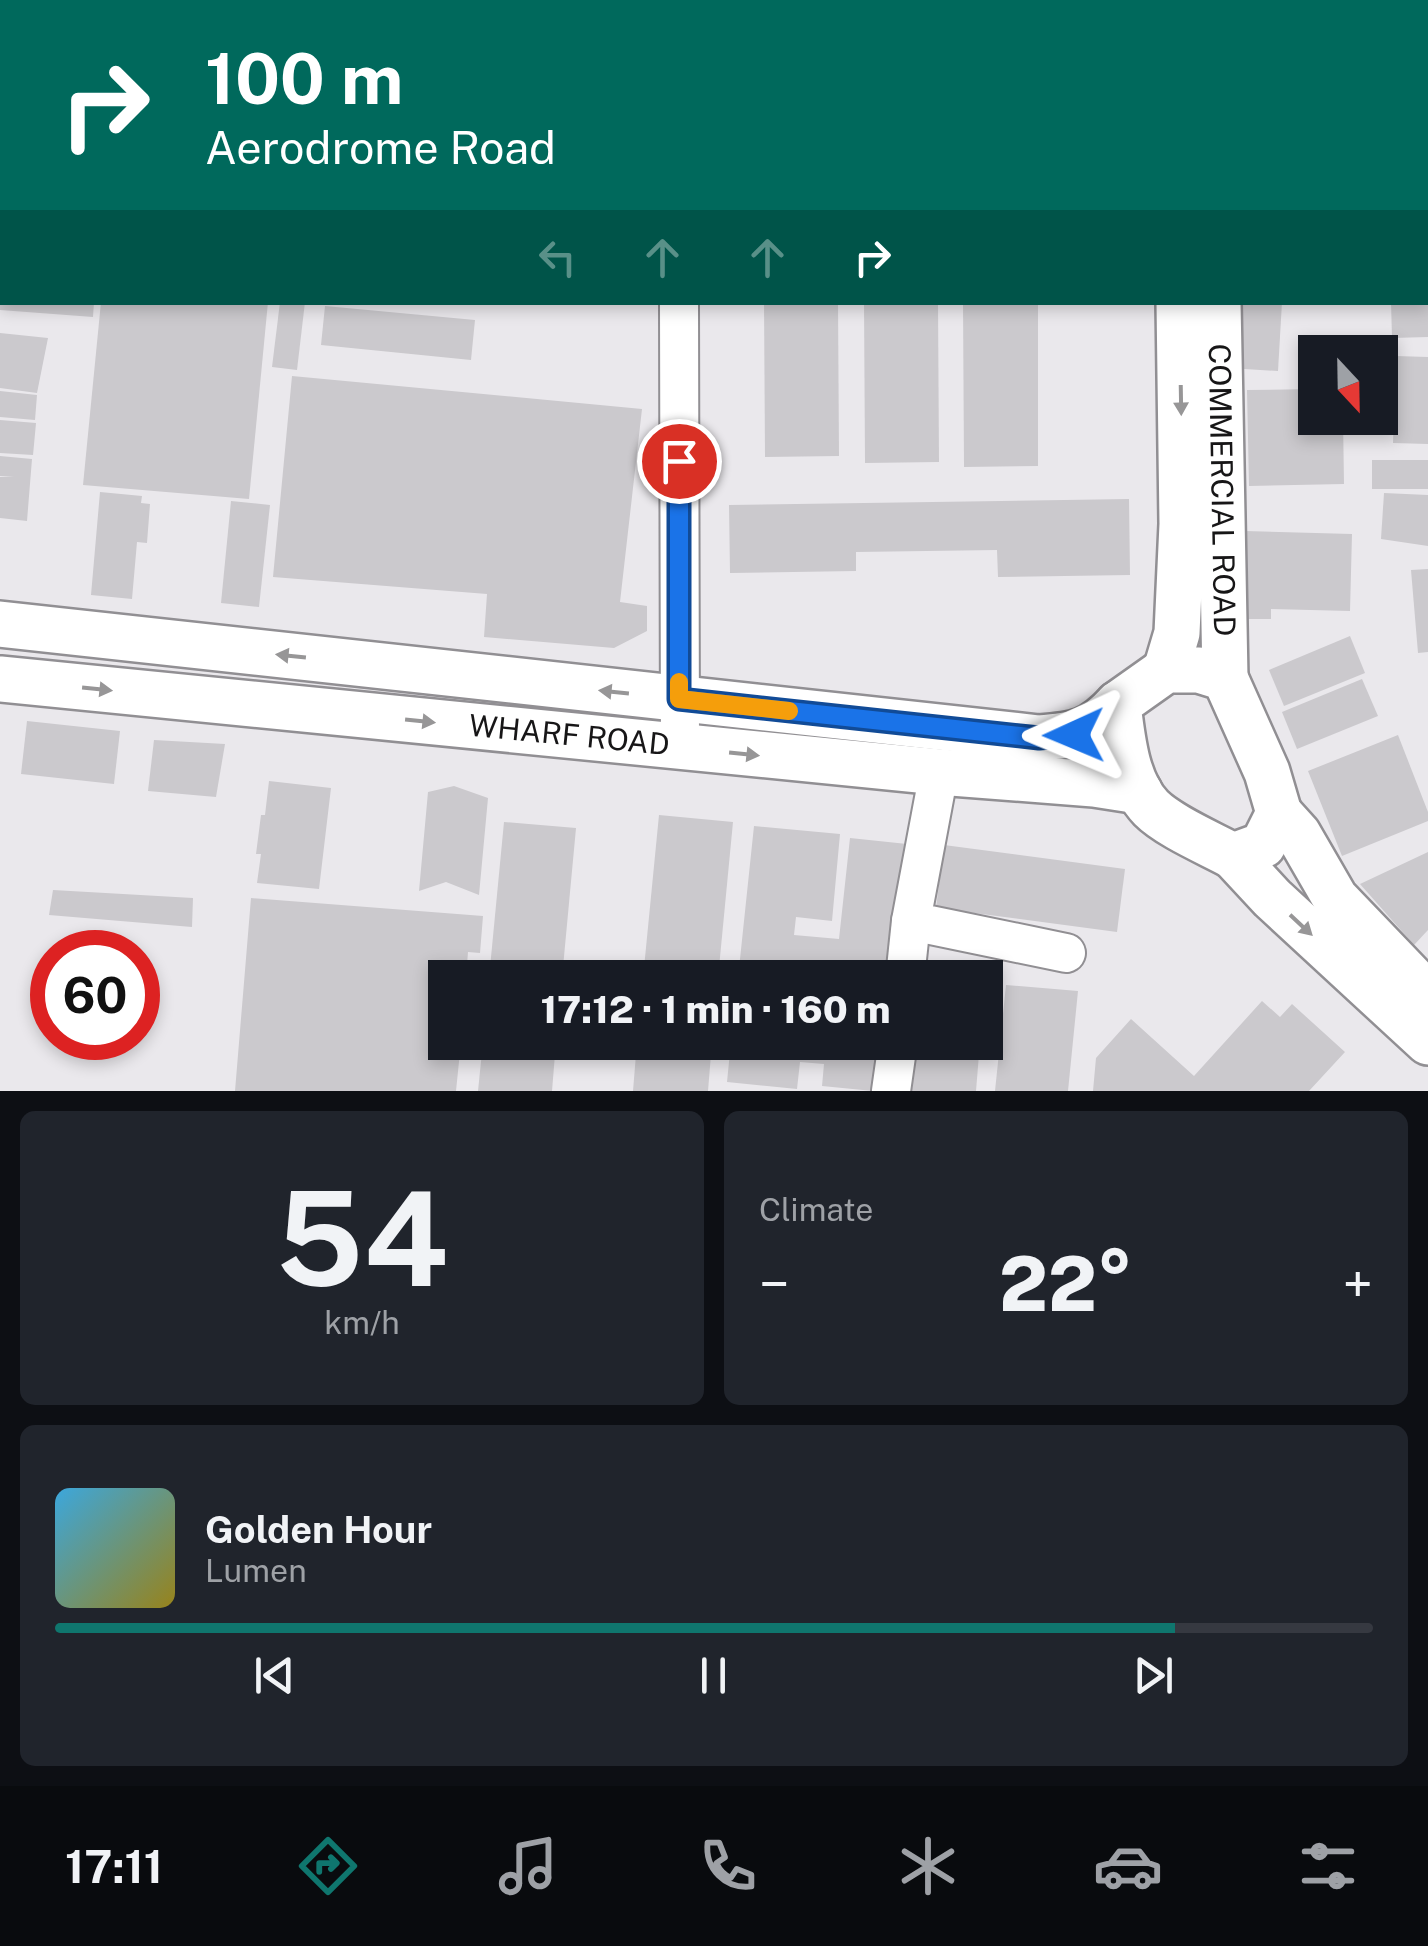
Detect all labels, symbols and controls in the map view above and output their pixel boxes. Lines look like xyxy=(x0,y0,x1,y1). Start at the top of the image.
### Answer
text: 100 m xyxy=(205,37,403,120)
icon: right xyxy=(40,40,170,170)
text: Aerodrome Road xyxy=(205,121,556,174)
icon: left xyxy=(530,230,585,285)
icon: ahead xyxy=(635,230,690,285)
icon: ahead xyxy=(740,230,795,285)
icon: right xyxy=(845,230,900,285)
north arrow xyxy=(1298,335,1398,435)
map controls xyxy=(1298,335,1398,435)
street label: COMMERCIAL ROAD xyxy=(1202,343,1243,637)
one-way arrow xyxy=(1173,384,1189,416)
pin xyxy=(637,419,722,504)
icon: arrive xyxy=(652,434,707,489)
one-way arrow xyxy=(275,648,307,664)
one-way arrow xyxy=(82,681,113,697)
position arrow xyxy=(1022,683,1126,787)
one-way arrow xyxy=(598,684,630,700)
street label: WHARF ROAD xyxy=(467,707,671,762)
one-way arrow xyxy=(405,714,437,730)
one-way arrow xyxy=(728,746,760,762)
one-way arrow xyxy=(1289,913,1313,936)
speed limit sign: 60 xyxy=(30,930,160,1060)
text: 17:12 · 1 min · 160 m xyxy=(540,987,891,1032)
text: 54 xyxy=(275,1163,449,1315)
text: Climate xyxy=(759,1191,873,1228)
text: 22° xyxy=(999,1240,1133,1328)
text: − xyxy=(759,1252,790,1316)
text: + xyxy=(1343,1252,1373,1316)
text: km/h xyxy=(324,1304,400,1341)
text: Golden Hour xyxy=(205,1507,432,1552)
text: Lumen xyxy=(205,1552,307,1589)
icon: previous xyxy=(247,1648,302,1703)
icon: pause xyxy=(686,1648,741,1703)
icon: next xyxy=(1126,1648,1181,1703)
icon: directions xyxy=(293,1831,363,1901)
icon: music xyxy=(493,1831,563,1901)
icon: phone xyxy=(693,1831,763,1901)
icon: climate xyxy=(893,1831,963,1901)
icon: car xyxy=(1093,1831,1163,1901)
icon: filters xyxy=(1293,1831,1363,1901)
text: 17:11 xyxy=(65,1840,163,1893)

